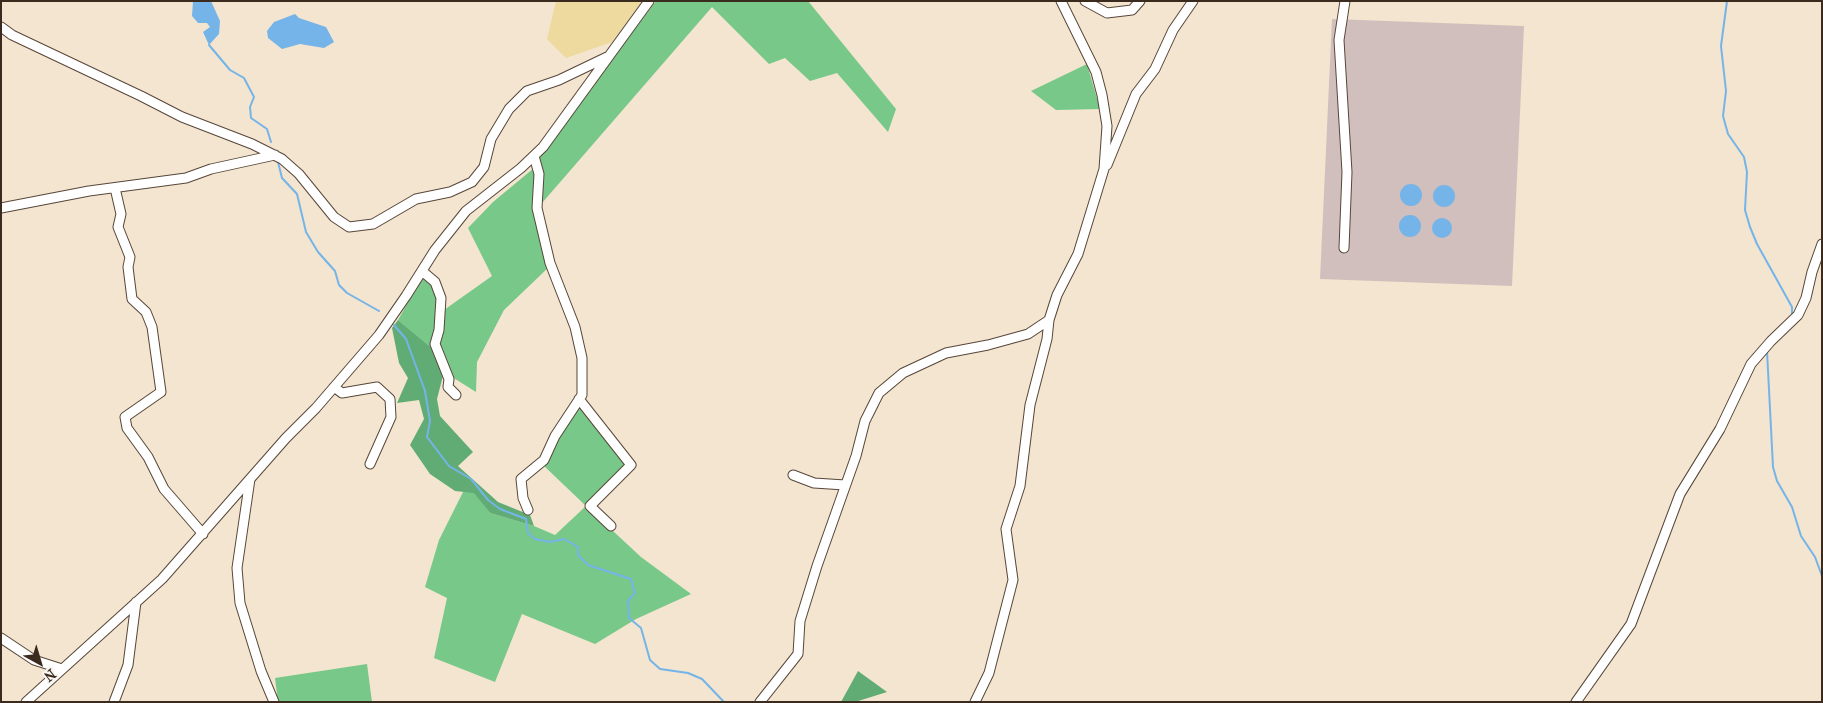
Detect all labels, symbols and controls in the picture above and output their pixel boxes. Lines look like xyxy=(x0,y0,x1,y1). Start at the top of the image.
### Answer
north arrow xyxy=(15,638,65,688)
text: N xyxy=(40,665,59,685)

